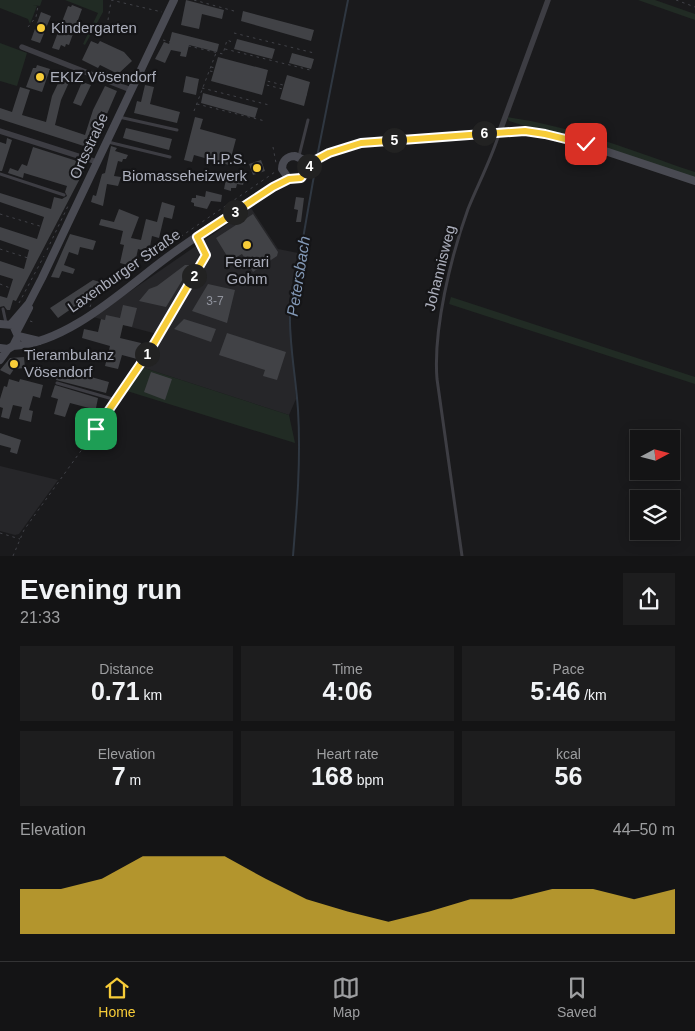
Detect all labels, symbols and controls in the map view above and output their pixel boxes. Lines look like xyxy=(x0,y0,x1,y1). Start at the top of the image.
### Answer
place label: Kindergarten xyxy=(51,19,137,36)
marker: Kindergarten xyxy=(35,22,47,34)
place label: EKIZ Vösendorf xyxy=(50,68,157,85)
marker: EKIZ Vösendorf xyxy=(34,71,46,83)
street label: Ortsstraße xyxy=(66,110,111,181)
pin: 6 xyxy=(472,120,496,146)
pin xyxy=(565,123,607,165)
text: 6 xyxy=(481,125,488,141)
pin: 5 xyxy=(382,128,406,152)
icon: check xyxy=(572,130,600,158)
text: 5 xyxy=(391,132,398,148)
place label: H.P.S. Biomasseheizwerk xyxy=(122,150,247,184)
pin: 4 xyxy=(296,154,322,178)
text: 4 xyxy=(306,158,313,174)
marker: H.P.S. Biomasseheizwerk xyxy=(251,162,263,174)
pin: 3 xyxy=(222,200,248,224)
text: 3 xyxy=(232,204,239,220)
street label: Johannisweg xyxy=(421,223,458,312)
street label: Laxenburger Straße xyxy=(64,225,183,316)
water label: Petersbach xyxy=(284,235,313,317)
marker: Ferrari Gohm xyxy=(241,239,253,251)
place label: Ferrari Gohm xyxy=(225,253,269,287)
pin: 2 xyxy=(182,264,206,288)
text: 2 xyxy=(191,268,198,284)
house number: 3-7 xyxy=(206,294,224,308)
pin: 1 xyxy=(134,342,160,366)
place label: Tierambulanz Vösendorf xyxy=(24,346,114,380)
text: 1 xyxy=(144,346,151,362)
marker: Tierambulanz Vösendorf xyxy=(8,358,20,370)
pin xyxy=(75,408,117,450)
icon: arrive xyxy=(82,415,110,443)
north arrow xyxy=(630,430,680,480)
map controls xyxy=(630,430,680,540)
button: layers xyxy=(630,490,680,540)
button: share xyxy=(623,573,675,625)
text: Evening run xyxy=(20,574,182,605)
text: 21:33 xyxy=(20,609,60,626)
text: Distance xyxy=(99,661,154,677)
text: Time xyxy=(332,661,363,677)
text: Pace xyxy=(553,661,584,677)
text: 0.71 xyxy=(91,677,140,705)
text: 4:06 xyxy=(322,677,373,705)
text: 5:46 xyxy=(530,677,580,705)
text: km xyxy=(140,687,162,703)
text: /km xyxy=(580,687,607,703)
text: Elevation xyxy=(98,746,155,762)
text: Heart rate xyxy=(316,746,379,762)
text: kcal xyxy=(556,746,581,762)
text: 7 xyxy=(112,762,126,790)
text: 168 xyxy=(311,762,353,790)
text: 56 xyxy=(555,762,582,790)
text: m xyxy=(126,772,141,788)
text: bpm xyxy=(353,772,384,788)
text: Elevation xyxy=(20,821,86,838)
text: 44–50 m xyxy=(613,821,675,838)
tab: Home xyxy=(98,974,136,1020)
tab: Map xyxy=(332,974,360,1020)
tab: Saved xyxy=(557,974,597,1020)

